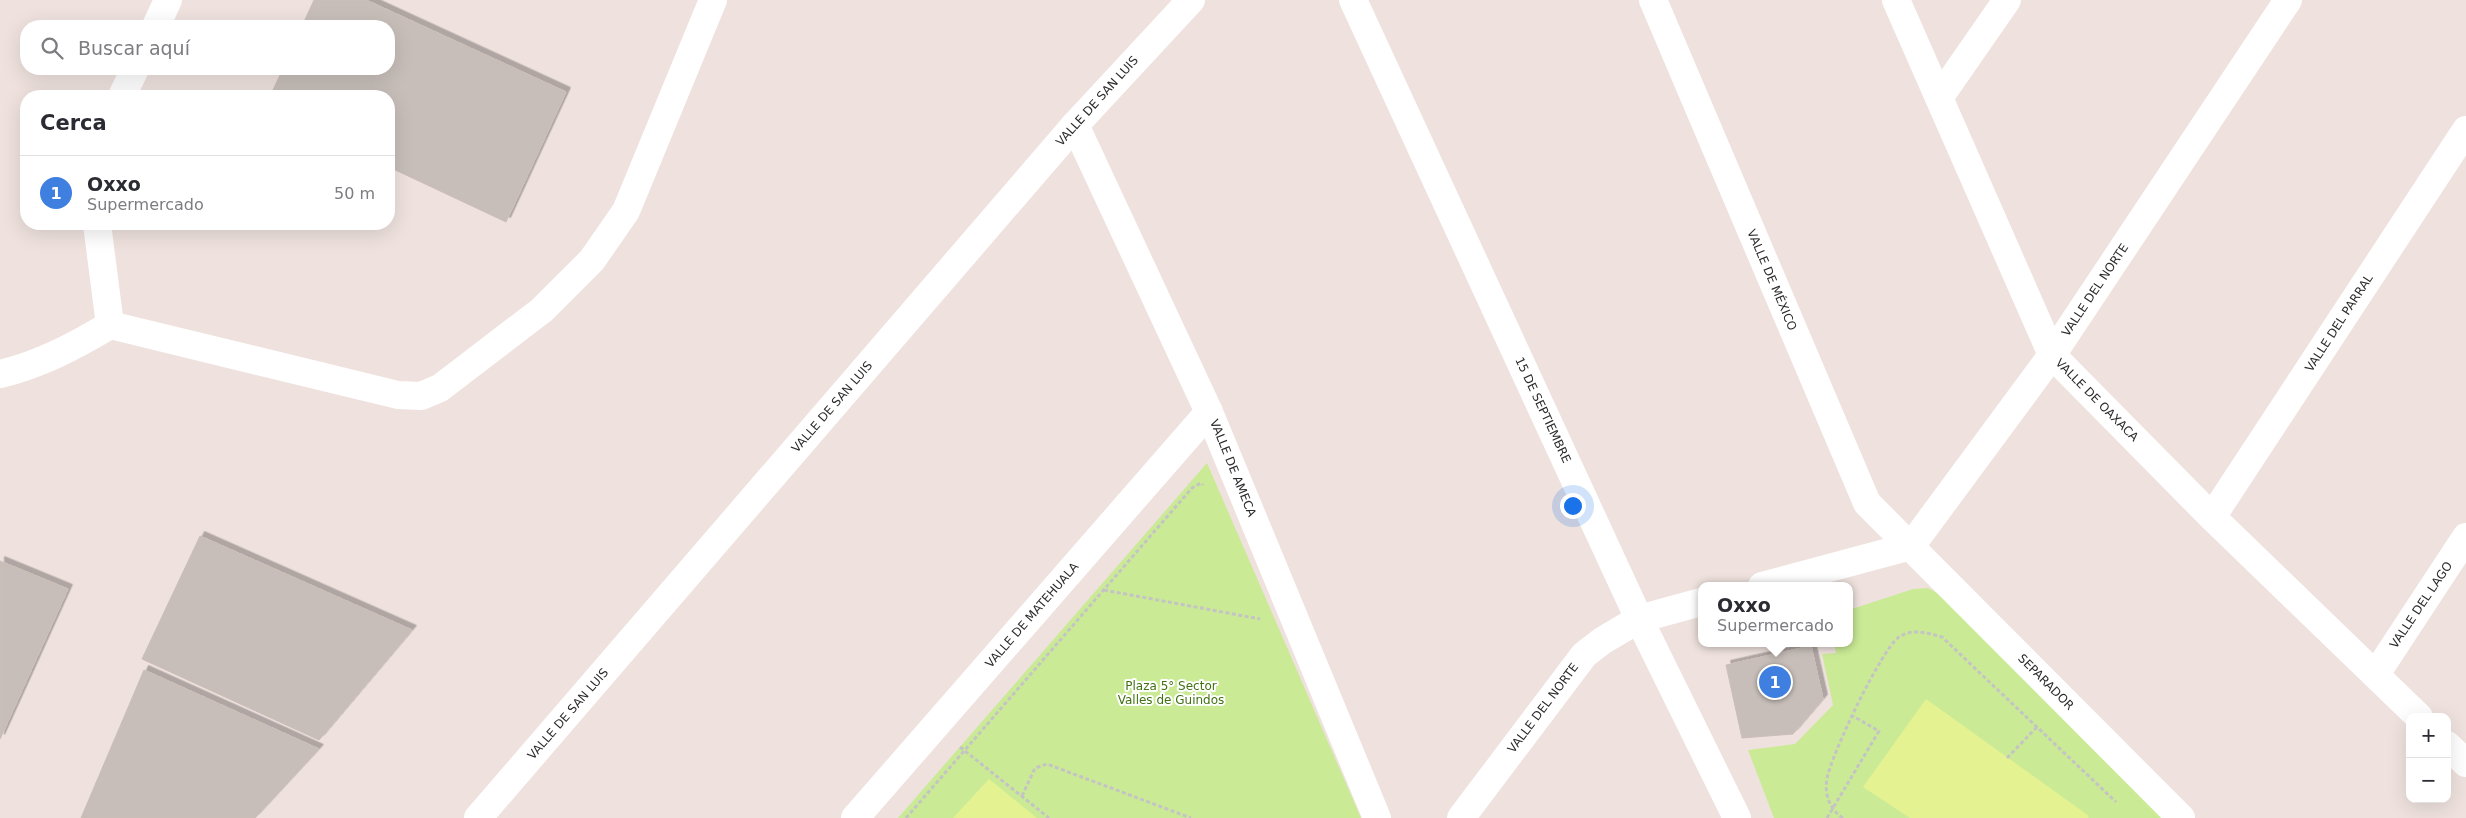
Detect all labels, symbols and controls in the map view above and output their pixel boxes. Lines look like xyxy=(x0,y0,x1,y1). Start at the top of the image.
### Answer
search box xyxy=(20,20,395,75)
icon: search xyxy=(38,34,66,62)
text: Buscar aquí xyxy=(78,37,190,59)
street label: VALLE DE SAN LUIS xyxy=(1053,53,1141,149)
text: Cerca xyxy=(40,111,107,135)
text: Oxxo xyxy=(87,173,141,195)
text: 1 xyxy=(50,184,62,203)
text: 50 m xyxy=(334,184,375,203)
text: Supermercado xyxy=(87,195,204,214)
street label: VALLE DE MÉXICO xyxy=(1744,227,1801,333)
street label: VALLE DEL NORTE xyxy=(2059,241,2131,339)
street label: VALLE DEL PARRAL xyxy=(2302,271,2376,374)
street label: 15 DE SEPTIEMBRE xyxy=(1512,355,1574,465)
street label: VALLE DE OAXACA xyxy=(2053,356,2142,445)
street label: VALLE DE SAN LUIS xyxy=(789,359,875,455)
street label: VALLE DE AMECA xyxy=(1207,417,1259,519)
your location xyxy=(1560,493,1586,519)
street label: VALLE DE MATEHUALA xyxy=(982,559,1082,670)
street label: VALLE DEL LAGO xyxy=(2387,559,2455,651)
popup xyxy=(1698,582,1853,647)
text: Oxxo xyxy=(1717,594,1771,616)
text: Supermercado xyxy=(1717,616,1834,635)
street label: SEPARADOR xyxy=(2015,651,2077,713)
street label: VALLE DEL NORTE xyxy=(1505,660,1581,756)
pin: 1 xyxy=(1759,663,1791,701)
street label: VALLE DE SAN LUIS xyxy=(525,666,611,762)
park label: Plaza 5° Sector Valles de Guindos xyxy=(1118,679,1224,707)
map controls xyxy=(2406,713,2451,803)
button: + xyxy=(2406,713,2451,758)
button: − xyxy=(2406,758,2451,803)

